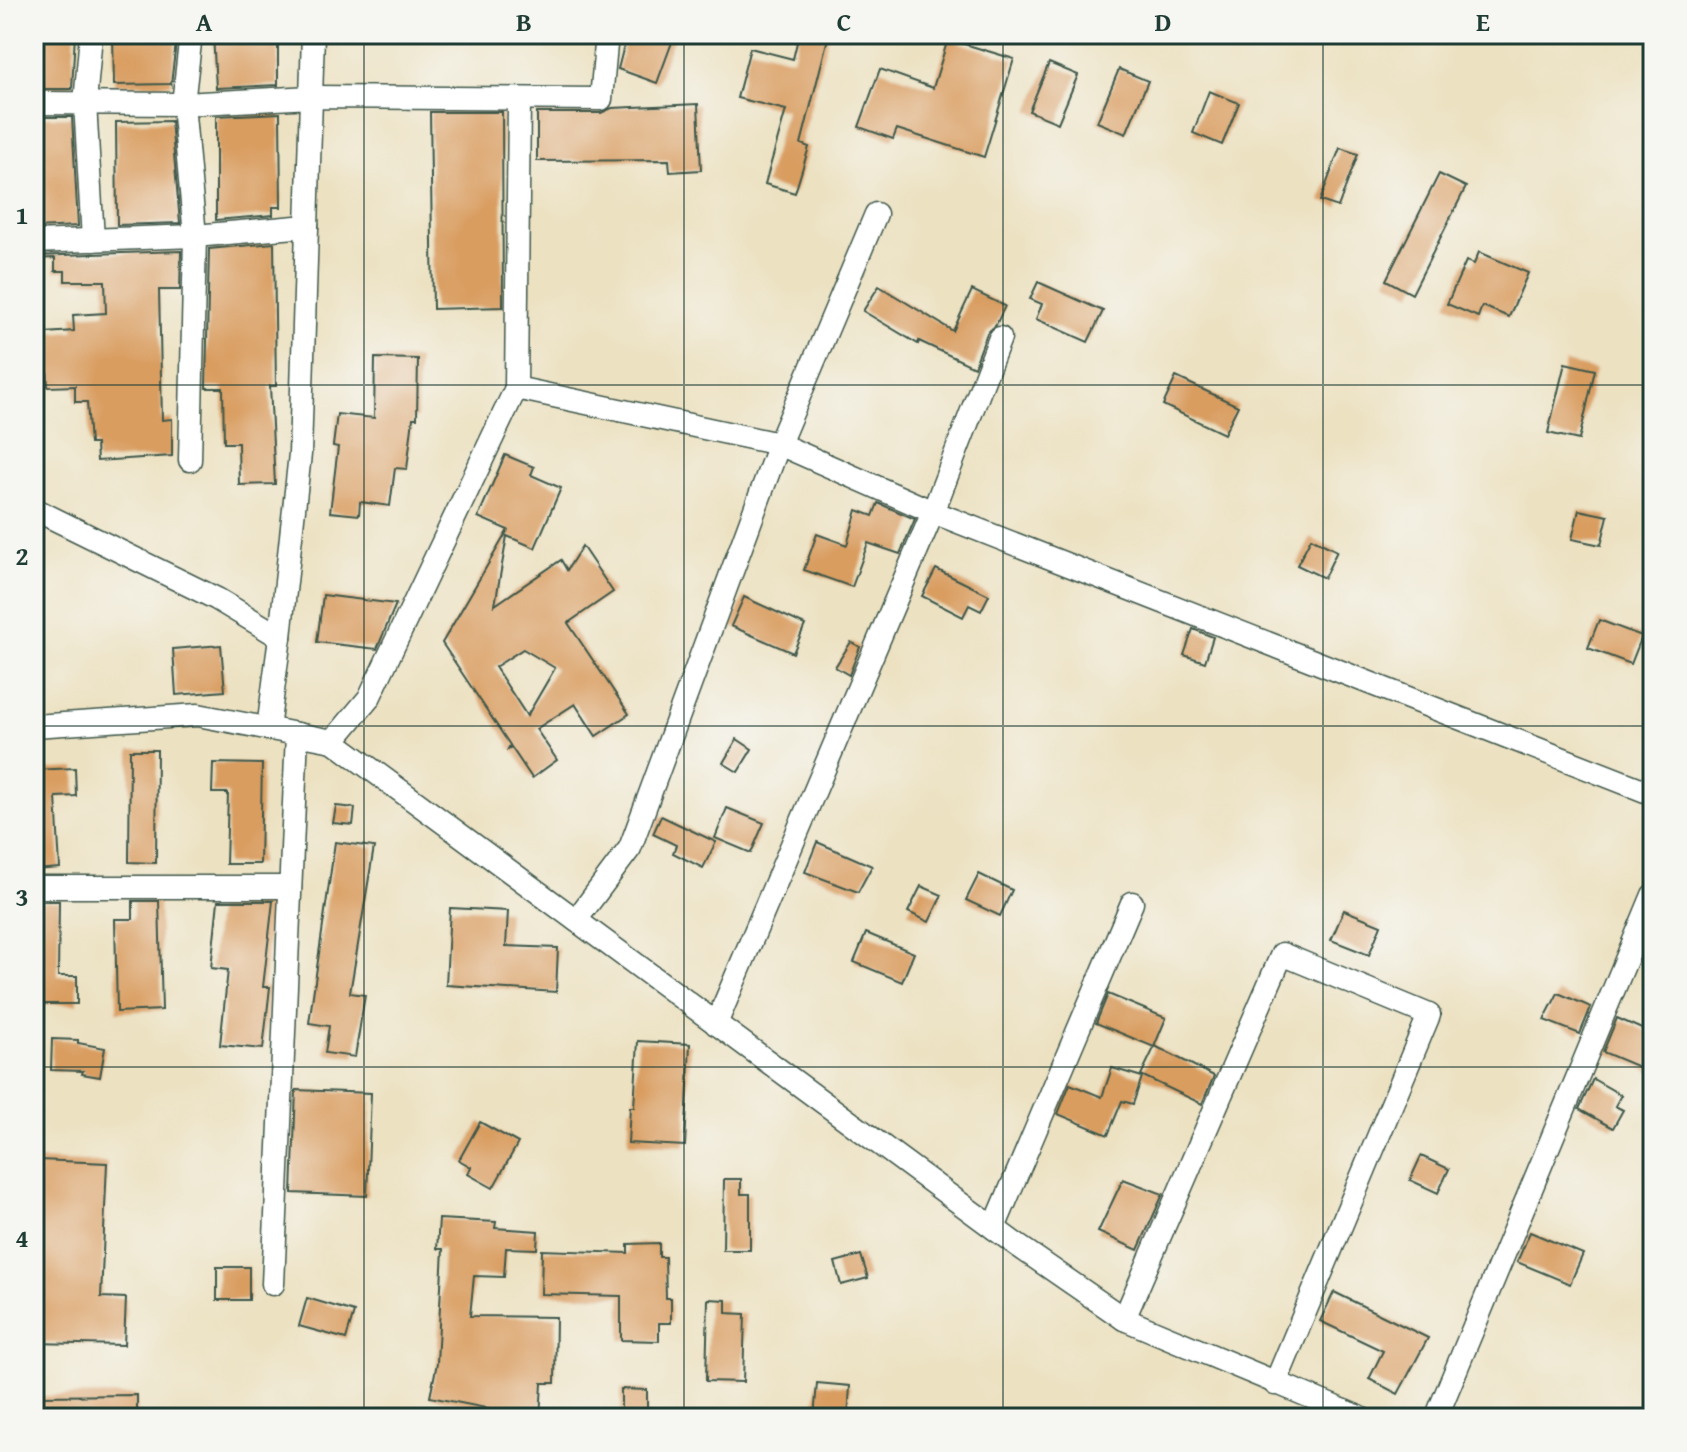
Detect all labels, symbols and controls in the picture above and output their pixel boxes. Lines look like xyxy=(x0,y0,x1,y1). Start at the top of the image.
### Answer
text: A xyxy=(196,2,213,41)
text: B xyxy=(516,2,532,41)
text: C xyxy=(837,2,851,41)
text: D xyxy=(1155,2,1171,41)
text: E xyxy=(1476,2,1490,41)
text: 1 xyxy=(15,195,29,234)
text: 2 xyxy=(15,536,29,575)
text: 3 xyxy=(15,877,29,916)
text: 4 xyxy=(15,1218,29,1257)

